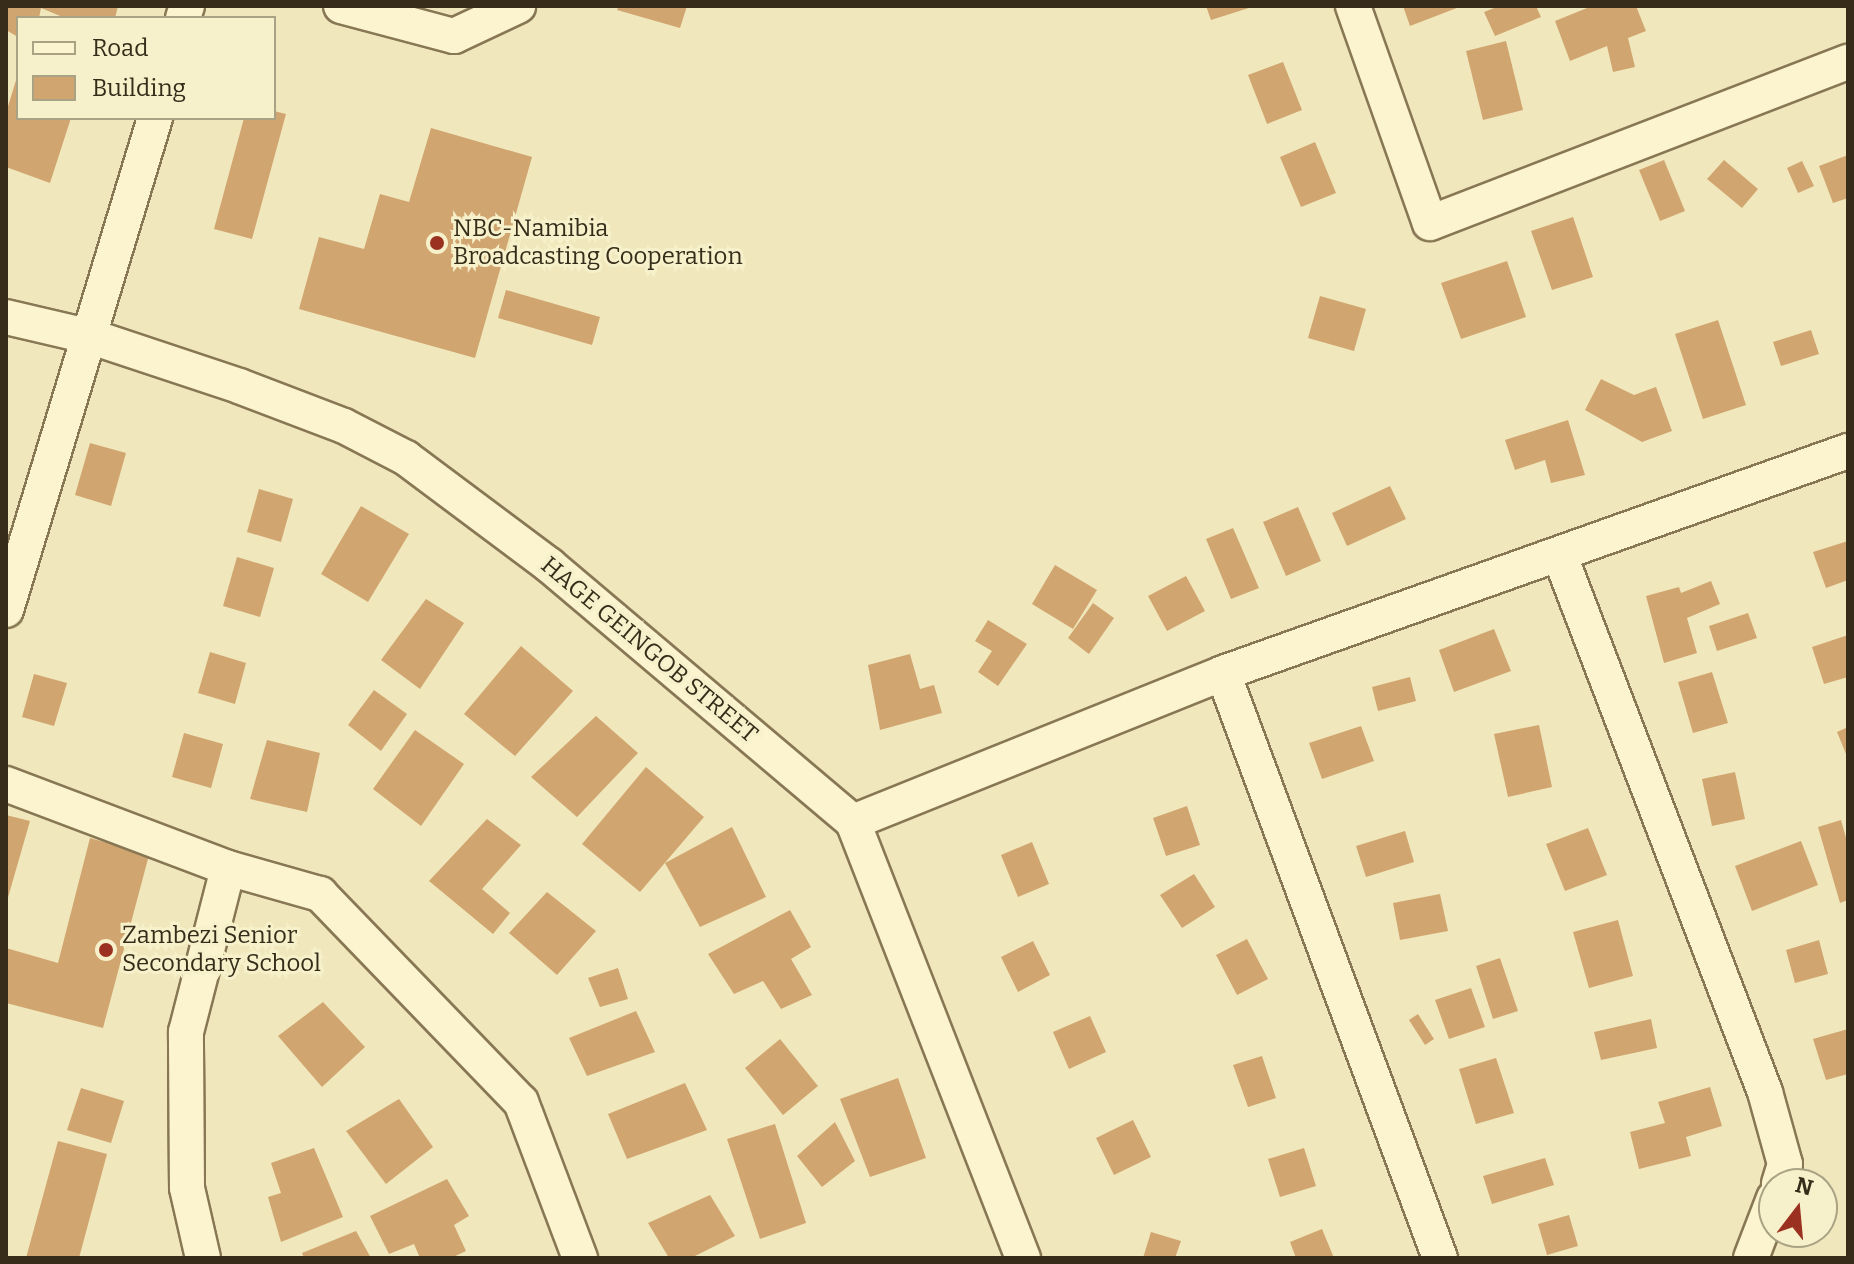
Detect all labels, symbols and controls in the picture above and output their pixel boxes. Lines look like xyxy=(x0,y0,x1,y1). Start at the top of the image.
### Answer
legend xyxy=(16,16,276,120)
text: Road xyxy=(92,34,148,62)
text: Building xyxy=(92,74,186,102)
place label: NBC-Namibia Broadcasting Cooperation xyxy=(453,215,743,271)
marker: NBC-Namibia Broadcasting Cooperation xyxy=(428,234,446,252)
street label: HAGE GEINGOB STREET xyxy=(535,551,763,749)
place label: Zambezi Senior Secondary School xyxy=(122,922,321,978)
marker: Zambezi Senior Secondary School xyxy=(97,941,115,959)
north arrow xyxy=(1758,1168,1838,1248)
text: N xyxy=(1792,1171,1816,1202)

